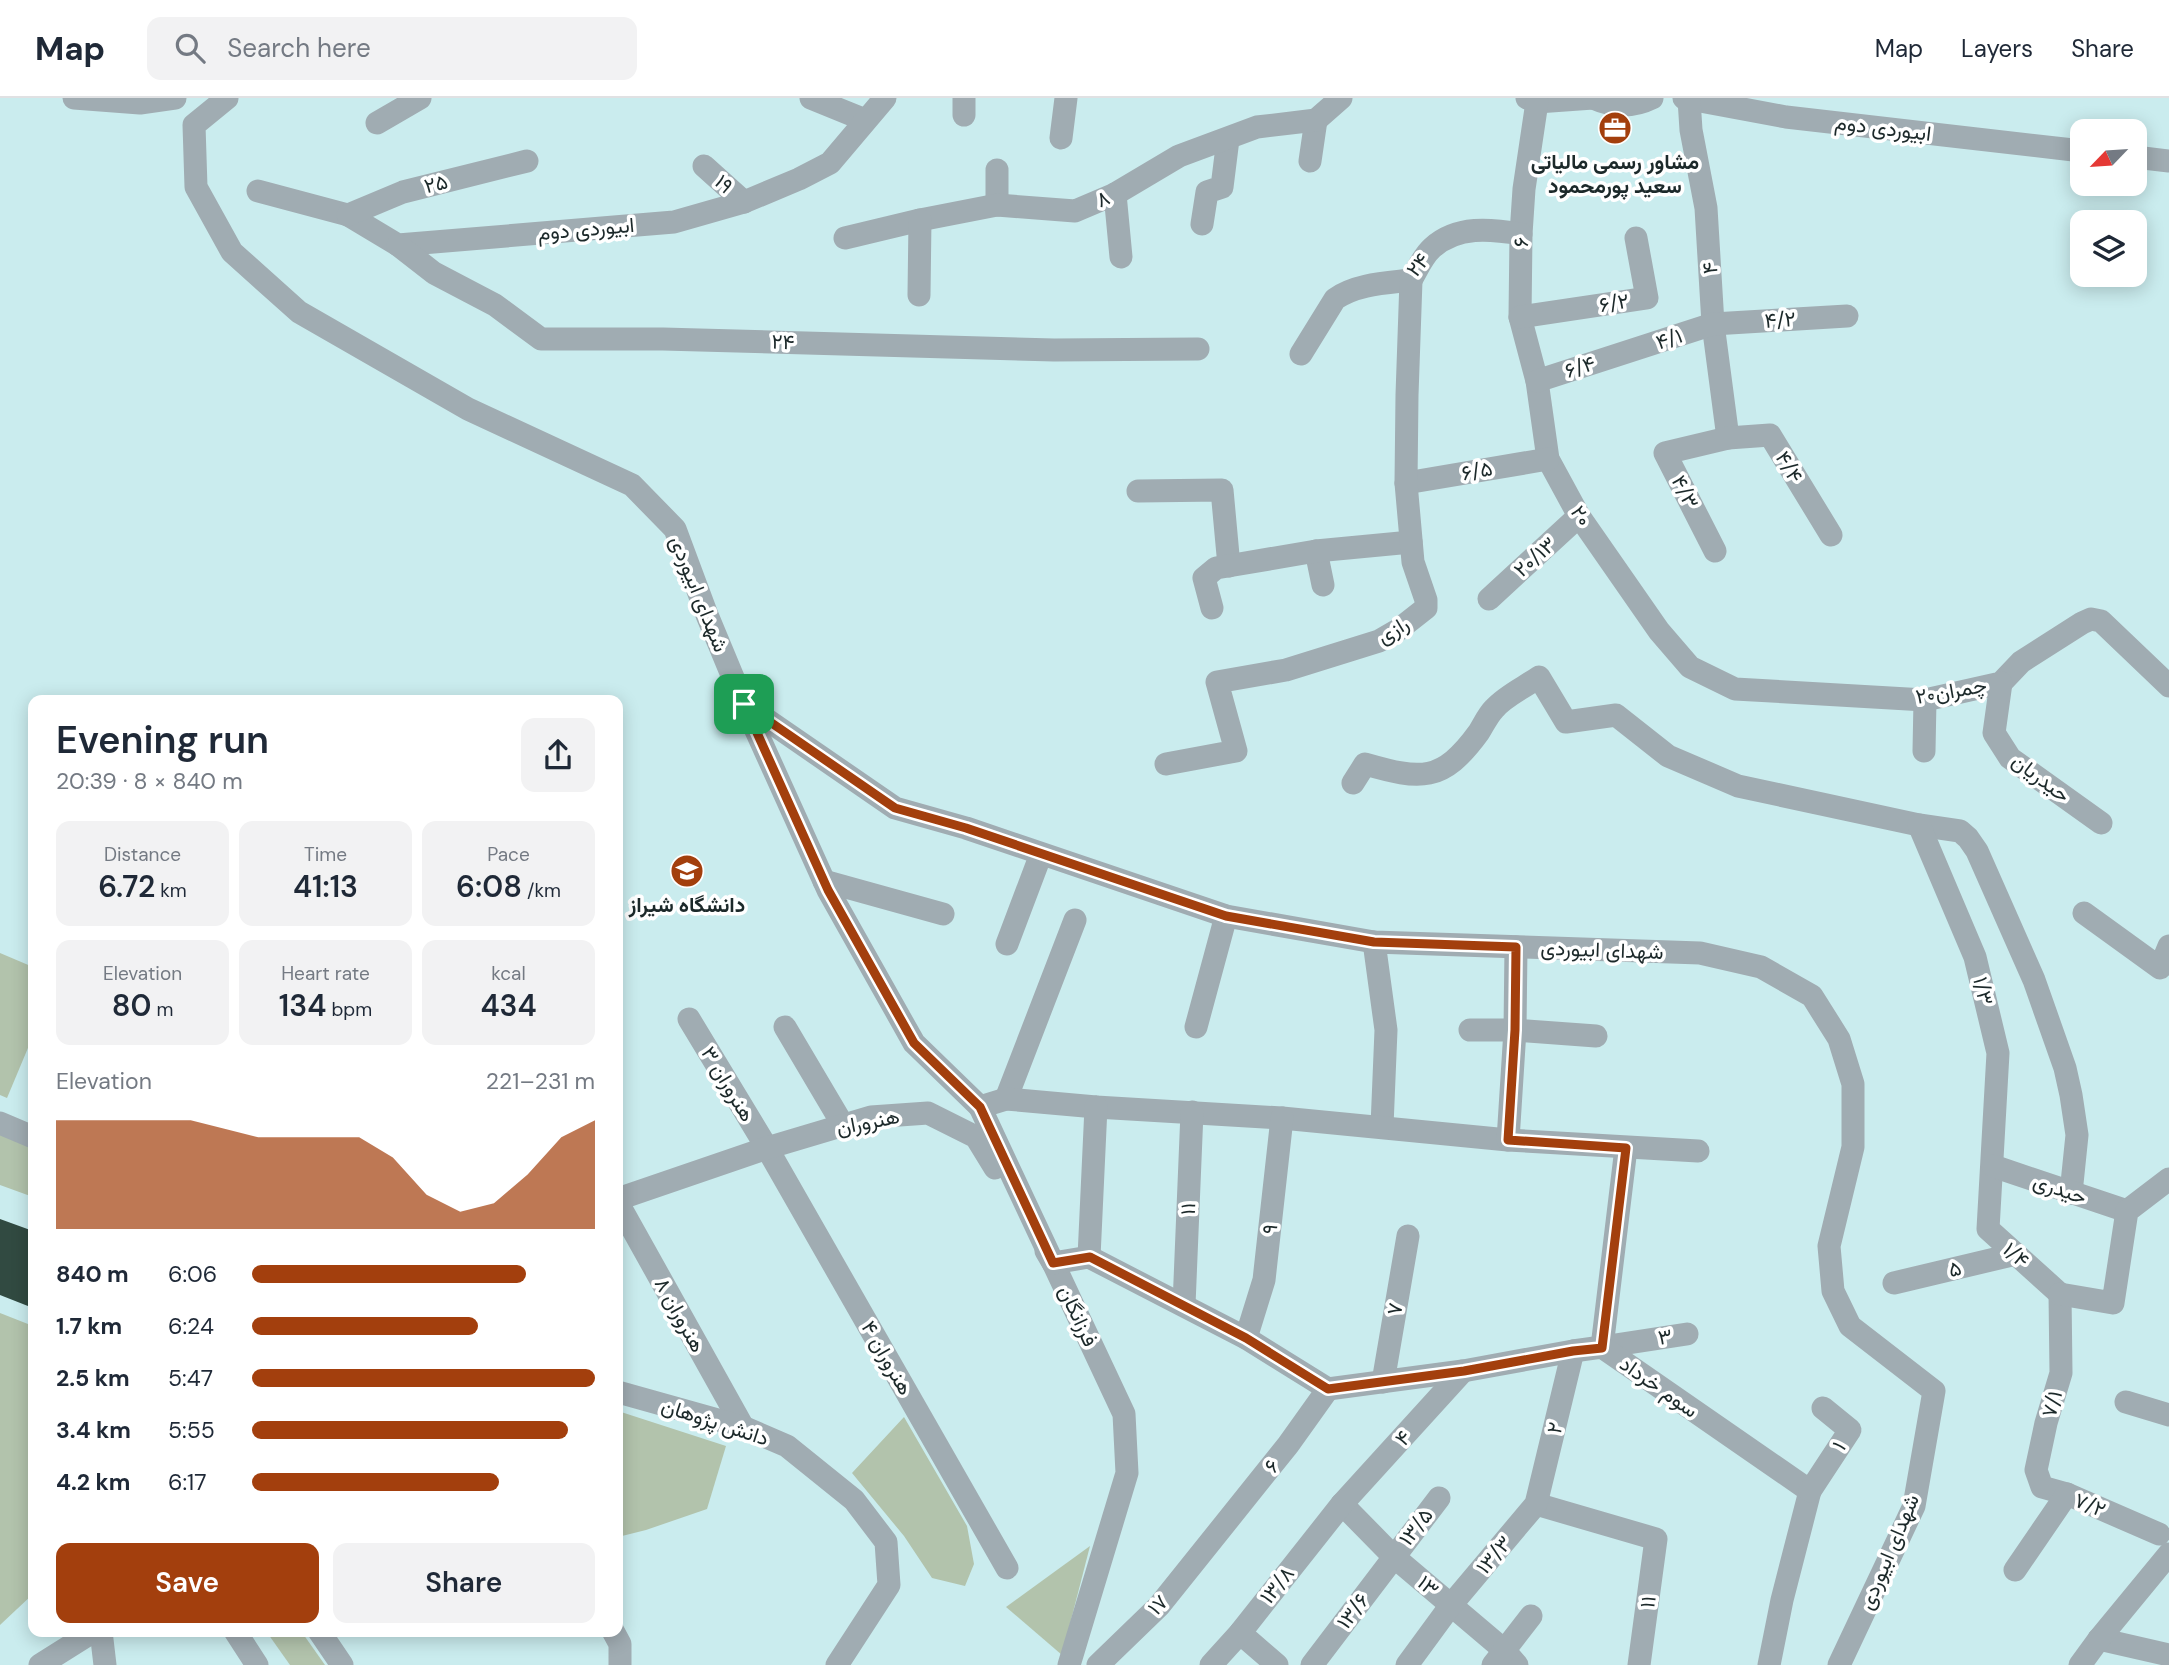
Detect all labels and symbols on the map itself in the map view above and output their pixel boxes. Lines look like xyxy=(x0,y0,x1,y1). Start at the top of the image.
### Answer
street label: ابیوردی دوم xyxy=(1833,108,1933,148)
office icon: مشاور رسمی مالیاتی سعید پورمحمود xyxy=(1596,109,1634,147)
north arrow xyxy=(2070,119,2147,196)
place label: مشاور رسمی مالیاتی سعید پورمحمود xyxy=(1531,148,1699,200)
street label: ۲۵ xyxy=(421,168,451,200)
street label: ۱۹ xyxy=(709,168,739,200)
street label: ۸ xyxy=(1092,184,1114,214)
street label: ابیوردی دوم xyxy=(536,211,636,247)
street label: ۶ xyxy=(1507,237,1535,247)
street label: ۲۴ xyxy=(1400,247,1436,283)
street label: ۴ xyxy=(1696,261,1724,275)
street label: ۶/۲ xyxy=(1597,287,1631,319)
street label: ۴/۲ xyxy=(1763,305,1797,335)
street label: ۴/۱ xyxy=(1652,322,1686,356)
street label: ۲۴ xyxy=(771,328,795,356)
street label: ۶/۴ xyxy=(1561,349,1599,385)
street label: ۴/۴ xyxy=(1769,446,1809,488)
street label: ۶/۵ xyxy=(1459,455,1495,487)
street label: ۴/۳ xyxy=(1665,470,1705,514)
street label: ۲۰ xyxy=(1564,500,1598,532)
street label: ۲۰/۱۳ xyxy=(1508,531,1562,583)
street label: شهدای ابیوردی xyxy=(663,532,735,656)
street label: رازی xyxy=(1372,610,1414,650)
street label: چمران۲۰ xyxy=(1913,671,1989,711)
pin xyxy=(714,674,774,734)
street label: حیدریان xyxy=(2006,747,2076,809)
school or university icon: دانشگاه شیراز xyxy=(668,852,706,890)
place label: دانشگاه شیراز xyxy=(628,891,745,919)
street label: شهدای ابیوردی xyxy=(1540,934,1664,966)
street label: ۱/۳ xyxy=(1966,974,2000,1008)
street label: هنروران ۳ xyxy=(695,1041,761,1127)
street label: هنروران xyxy=(834,1102,902,1142)
street label: حیدری xyxy=(2030,1167,2090,1211)
street label: ۱۱ xyxy=(1174,1202,1202,1216)
street label: ۹ xyxy=(1255,1222,1285,1236)
street label: ۱/۴ xyxy=(1997,1236,2035,1274)
street label: ۵ xyxy=(1946,1254,1964,1284)
street label: هنروران ۸ xyxy=(648,1273,712,1357)
street label: فرزانگان xyxy=(1052,1281,1104,1351)
street label: ۷ xyxy=(1380,1300,1410,1318)
street label: هنروران ۴ xyxy=(855,1316,919,1400)
street label: ۳ xyxy=(1656,1322,1674,1352)
street label: سوم خرداد xyxy=(1614,1350,1704,1424)
street label: ۷/۱ xyxy=(2035,1387,2069,1421)
street label: دانش پژوهان xyxy=(658,1392,772,1452)
street label: ۲ xyxy=(1540,1419,1570,1437)
street label: ۴ xyxy=(1389,1424,1417,1452)
street label: ۱ xyxy=(1826,1436,1852,1456)
street label: ۶ xyxy=(1258,1453,1286,1479)
street label: ۷/۲ xyxy=(2070,1486,2110,1524)
street label: شهدای ابیوردی xyxy=(1852,1490,1926,1614)
street label: ۱۳/۵ xyxy=(1392,1502,1440,1552)
street label: ۱۳/۳ xyxy=(1470,1530,1518,1580)
street label: ۱۳/۸ xyxy=(1253,1560,1301,1610)
street label: ۱۳ xyxy=(1411,1569,1445,1603)
street label: ۱۳/۶ xyxy=(1330,1587,1376,1635)
street label: ۱۷ xyxy=(1141,1589,1175,1621)
street label: ۱۱ xyxy=(1633,1594,1663,1610)

